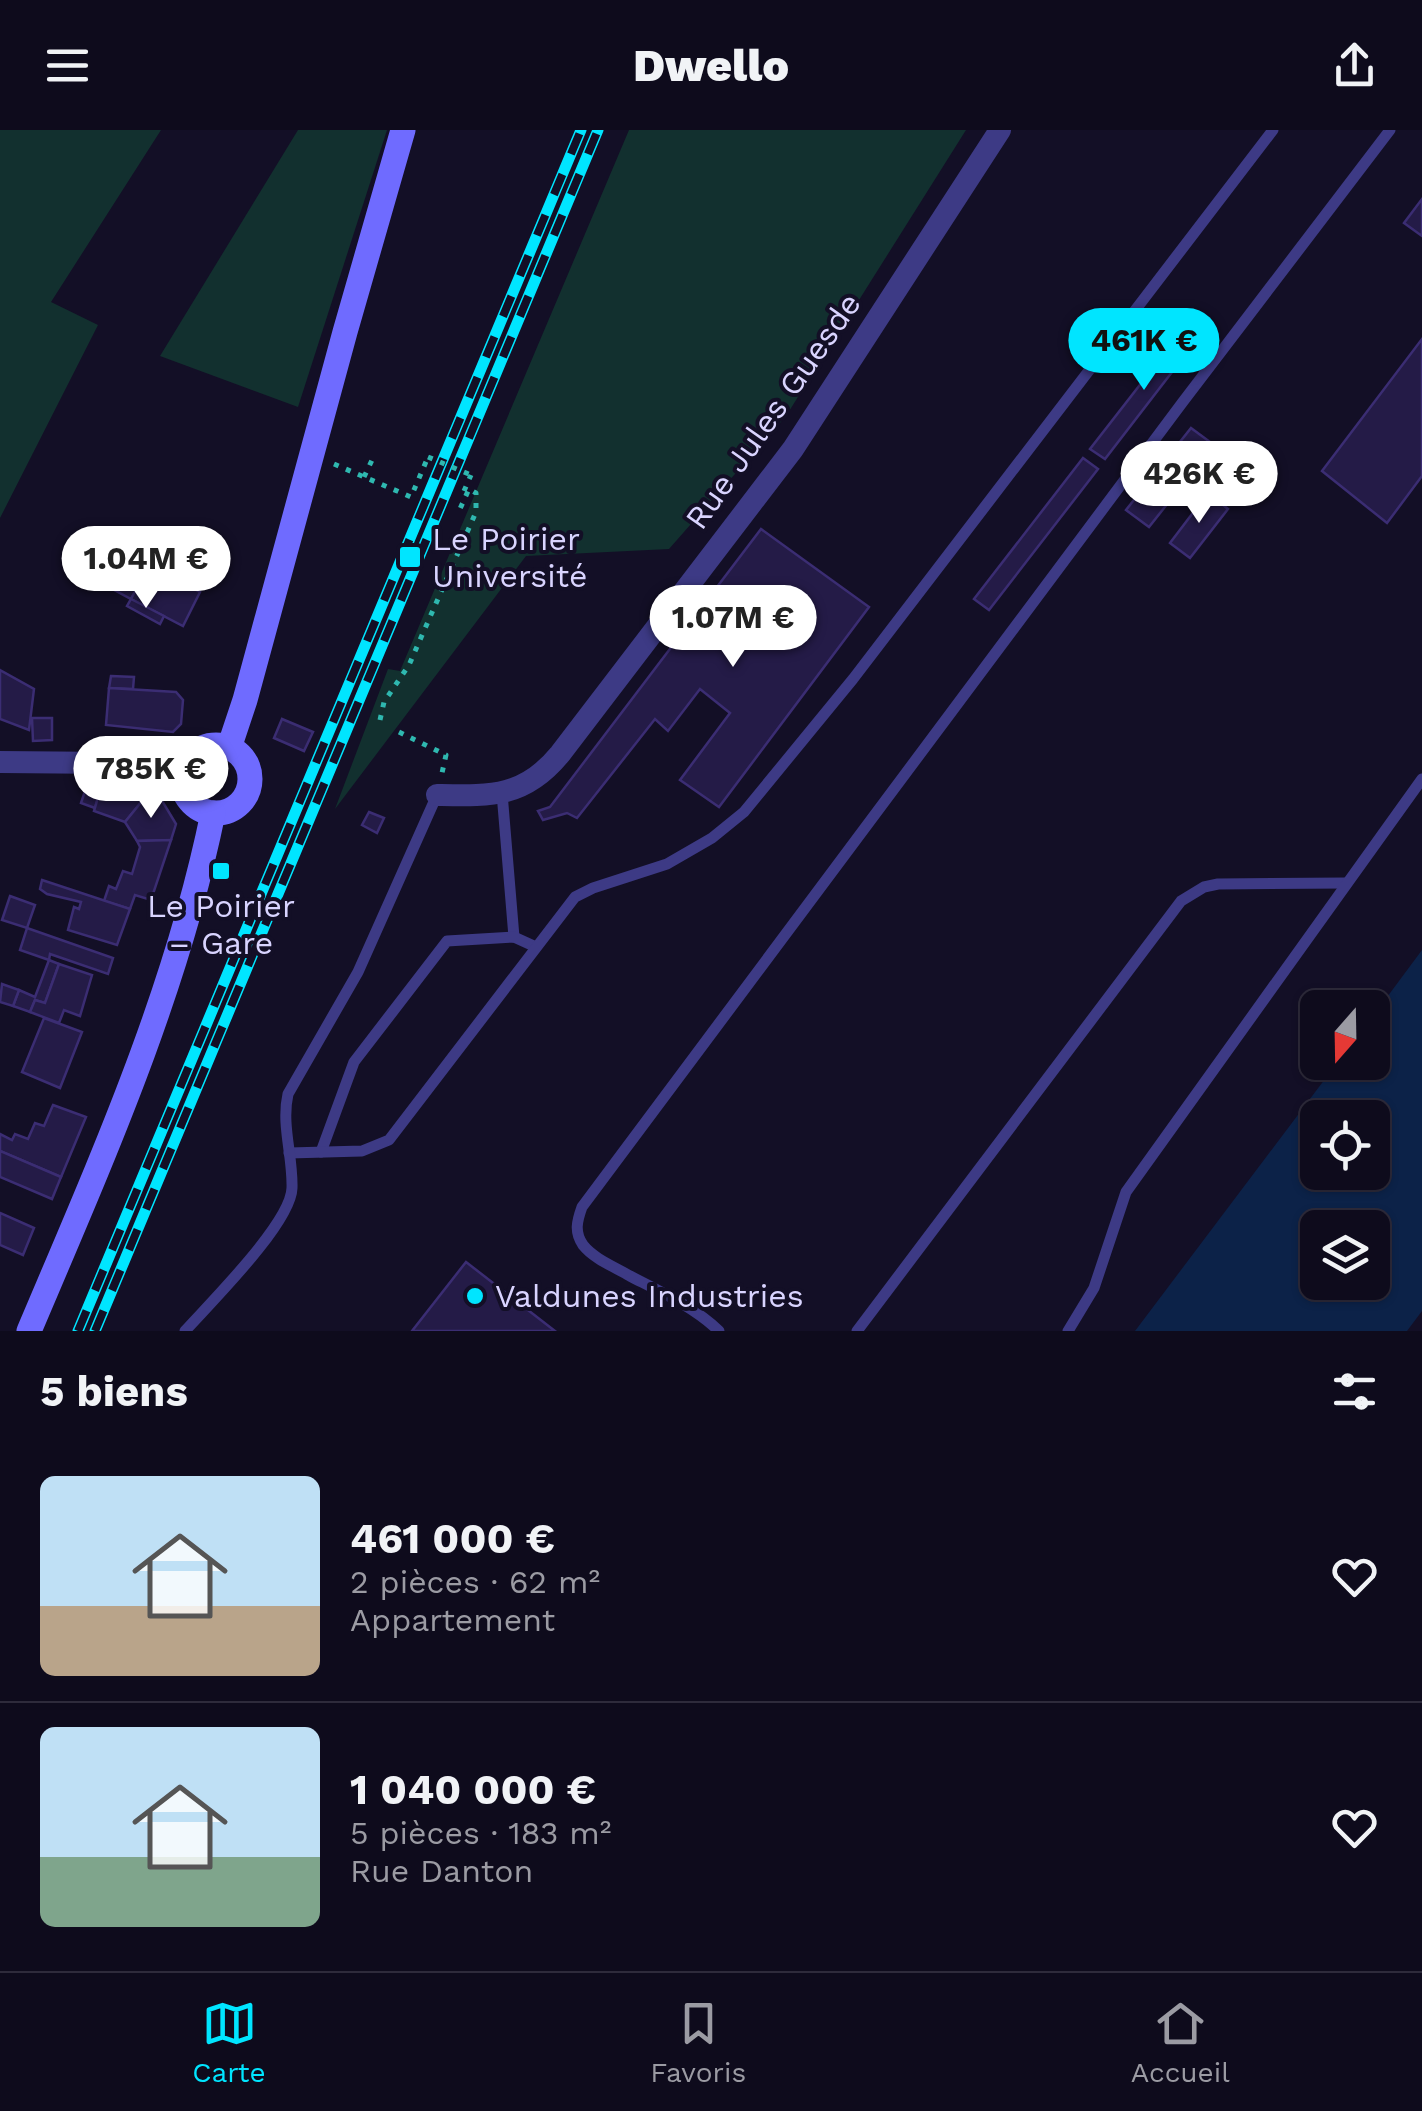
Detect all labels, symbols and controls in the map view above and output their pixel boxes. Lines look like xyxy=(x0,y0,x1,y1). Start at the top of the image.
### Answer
icon: menu xyxy=(40,38,95,93)
icon: share xyxy=(1327,38,1382,93)
text: Dwello xyxy=(633,39,789,92)
street label: Rue Jules Guesde xyxy=(677,286,869,536)
pin: 461K € xyxy=(1063,308,1225,393)
text: 461K € xyxy=(1090,321,1198,359)
pin: 426K € xyxy=(1118,441,1280,526)
text: 426K € xyxy=(1143,454,1255,492)
place label: Le Poirier Université xyxy=(432,520,588,595)
pin: 1.04M € xyxy=(54,526,238,611)
text: 1.04M € xyxy=(84,539,208,577)
marker: Le Poirier Université xyxy=(397,544,423,570)
pin: 1.07M € xyxy=(641,585,825,670)
text: 1.07M € xyxy=(672,598,794,636)
pin: 785K € xyxy=(70,736,232,821)
text: 785K € xyxy=(95,749,207,787)
marker: Le Poirier – Gare xyxy=(210,860,232,882)
place label: Le Poirier – Gare xyxy=(147,887,295,962)
north arrow xyxy=(1300,990,1390,1080)
map controls xyxy=(1300,990,1390,1300)
button: locate xyxy=(1300,1100,1390,1190)
button: layers xyxy=(1300,1210,1390,1300)
place label: Valdunes Industries xyxy=(495,1277,804,1315)
marker: Valdunes Industries xyxy=(464,1285,486,1307)
icon: filters xyxy=(1327,1364,1382,1419)
text: 5 biens xyxy=(40,1367,188,1416)
text: 461 000 € xyxy=(350,1514,555,1563)
icon: home xyxy=(120,1516,240,1636)
icon: heart xyxy=(1327,1549,1382,1604)
text: 2 pièces · 62 m² xyxy=(350,1563,600,1601)
text: Appartement xyxy=(350,1601,555,1639)
text: 1 040 000 € xyxy=(350,1765,596,1814)
icon: home xyxy=(120,1767,240,1887)
icon: heart xyxy=(1327,1800,1382,1855)
text: 5 pièces · 183 m² xyxy=(350,1814,612,1852)
text: Rue Danton xyxy=(350,1852,533,1890)
tab: Carte xyxy=(192,1996,266,2089)
tab: Favoris xyxy=(650,1996,746,2089)
tab: Accueil xyxy=(1131,1996,1230,2089)

